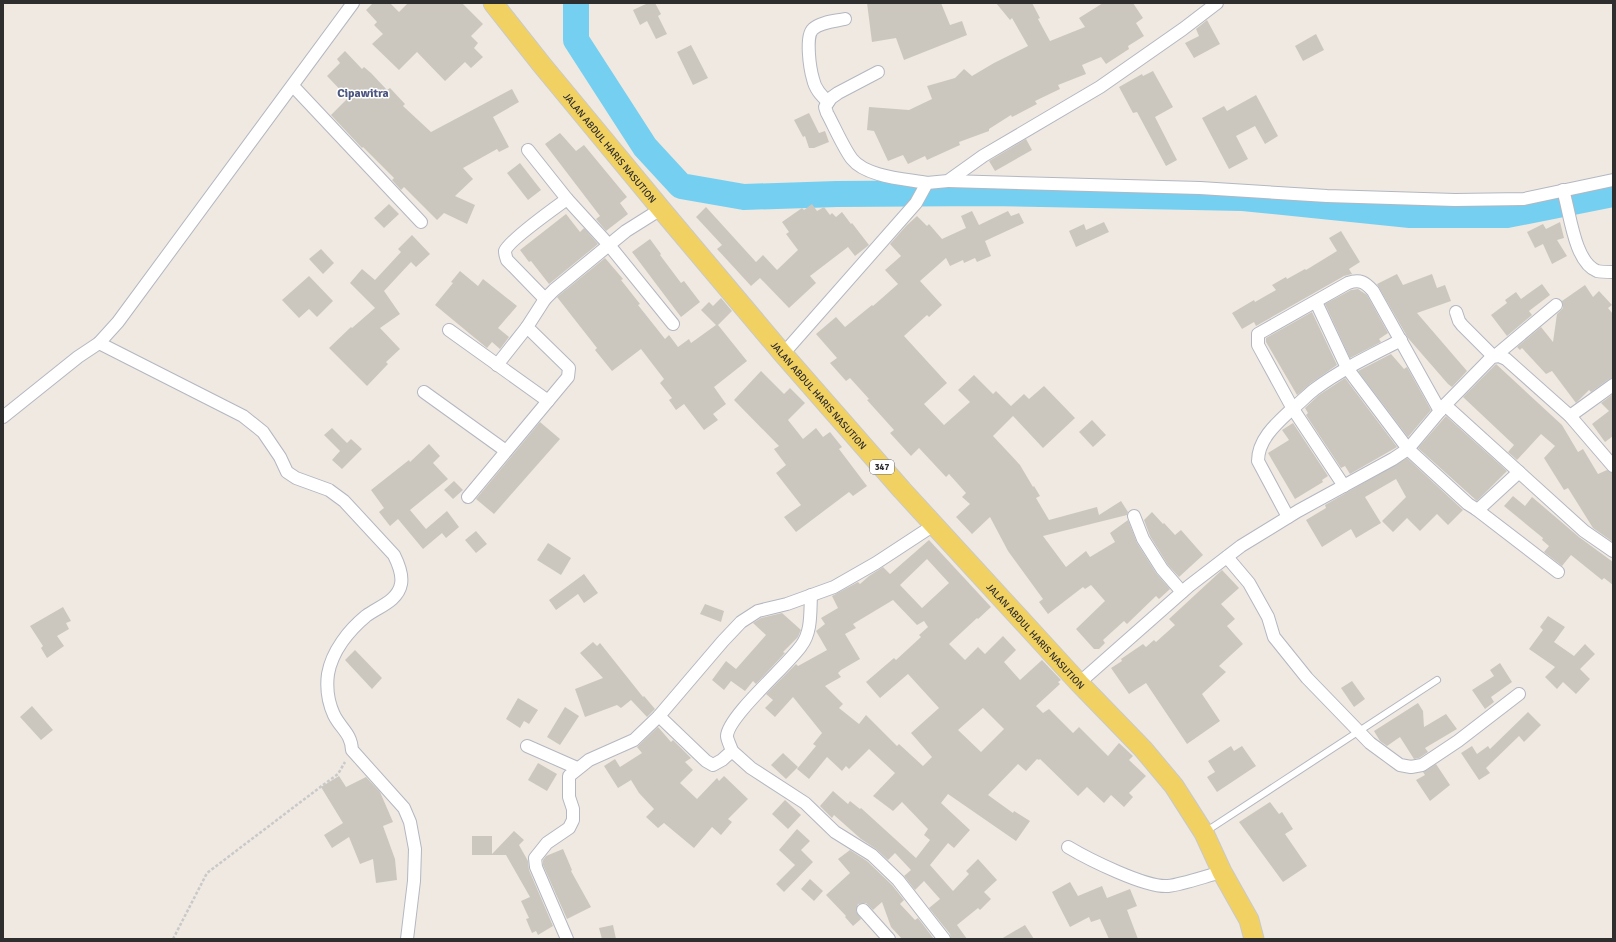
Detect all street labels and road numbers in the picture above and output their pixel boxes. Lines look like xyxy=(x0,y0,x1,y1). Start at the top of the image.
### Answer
street label: JALAN ABDUL HARIS NASUTION xyxy=(560,91,658,206)
street label: JALAN ABDUL HARIS NASUTION xyxy=(768,339,869,452)
road number: 347 xyxy=(870,460,894,474)
street label: JALAN ABDUL HARIS NASUTION xyxy=(984,581,1087,692)

